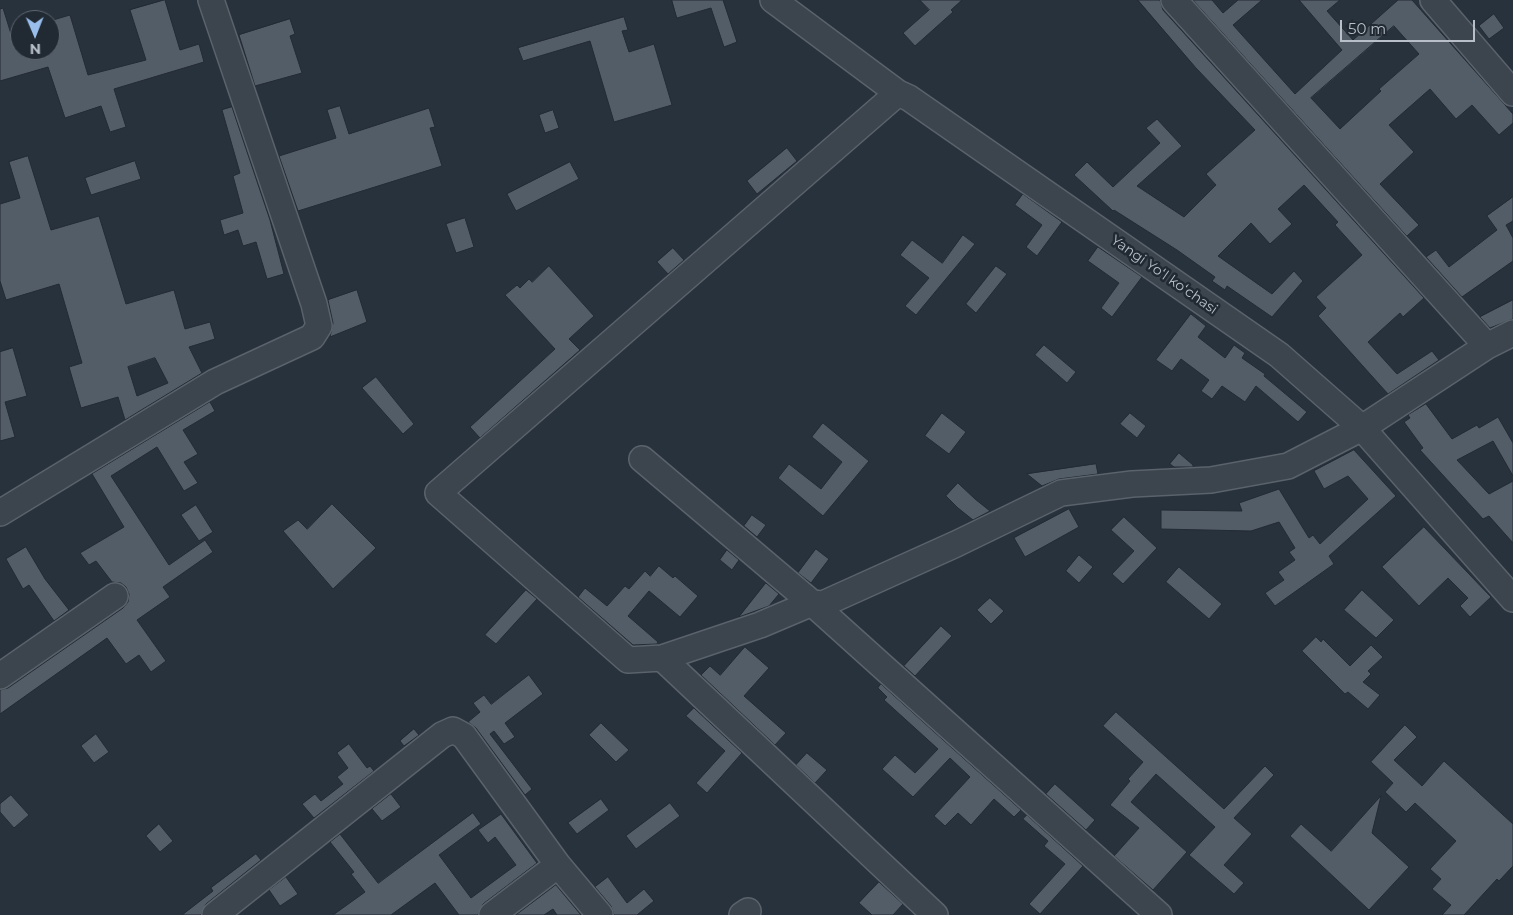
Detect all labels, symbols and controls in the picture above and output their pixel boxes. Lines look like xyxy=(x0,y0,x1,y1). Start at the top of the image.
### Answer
north arrow xyxy=(10,10,60,60)
scale bar xyxy=(1343,10,1478,42)
text: 50 m xyxy=(1348,19,1386,38)
text: N xyxy=(29,40,41,58)
street label: Yangi Yoʻl koʻchasi xyxy=(1107,232,1221,318)

